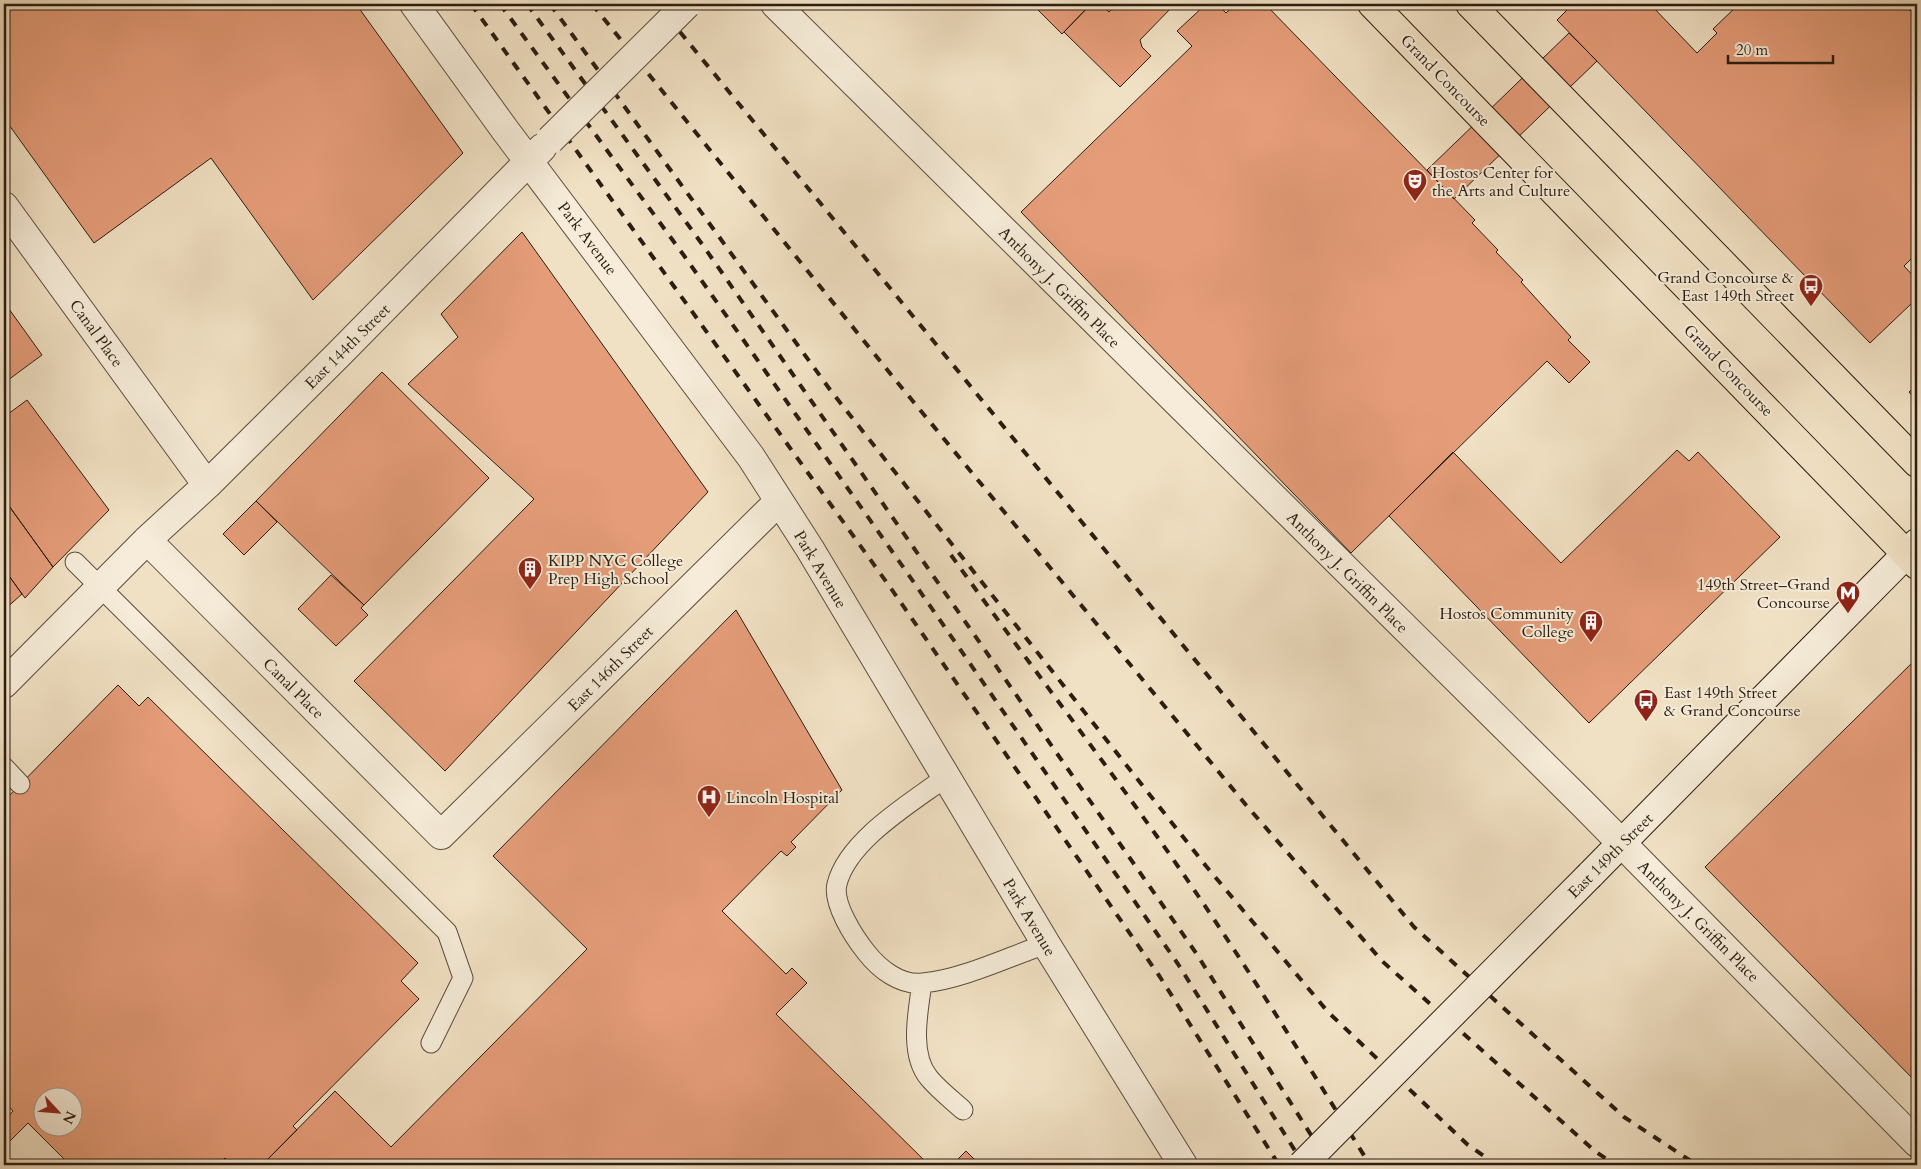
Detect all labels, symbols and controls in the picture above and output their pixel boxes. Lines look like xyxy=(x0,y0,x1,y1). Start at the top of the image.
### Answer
street label: Grand Concourse xyxy=(1396,30,1495,132)
scale bar xyxy=(1728,32,1834,64)
text: 20 m xyxy=(1736,40,1768,60)
place label: Hostos Center for the Arts and Culture xyxy=(1432,162,1570,202)
theatre icon: Hostos Center for the Arts and Culture xyxy=(1402,168,1428,202)
street label: Park Avenue xyxy=(552,197,622,280)
street label: Anthony J. Griffin Place xyxy=(994,222,1125,353)
place label: Grand Concourse & East 149th Street xyxy=(1657,267,1794,307)
bus stop icon: Grand Concourse & East 149th Street xyxy=(1798,273,1824,307)
street label: Canal Place xyxy=(64,295,128,372)
street label: East 144th Street xyxy=(300,299,395,394)
street label: Grand Concourse xyxy=(1679,320,1778,422)
street label: Anthony J. Griffin Place xyxy=(1282,507,1413,638)
street label: Park Avenue xyxy=(788,527,852,612)
place label: KIPP NYC College Prep High School xyxy=(548,550,683,590)
building icon: KIPP NYC College Prep High School xyxy=(517,556,543,590)
place label: 149th Street–Grand Concourse xyxy=(1697,574,1830,614)
metro station icon: 149th Street–Grand Concourse xyxy=(1835,580,1861,614)
place label: Hostos Community College xyxy=(1439,603,1575,643)
building icon: Hostos Community College xyxy=(1578,609,1604,643)
street label: East 146th Street xyxy=(563,621,658,716)
street label: Canal Place xyxy=(258,653,329,724)
place label: East 149th Street & Grand Concourse xyxy=(1664,682,1801,722)
bus stop icon: East 149th Street & Grand Concourse xyxy=(1633,688,1659,722)
hospital icon: Lincoln Hospital xyxy=(696,784,722,818)
place label: Lincoln Hospital xyxy=(726,787,839,809)
street label: East 149th Street xyxy=(1563,808,1658,903)
street label: Anthony J. Griffin Place xyxy=(1633,856,1764,987)
street label: Park Avenue xyxy=(997,875,1061,960)
north arrow xyxy=(32,1086,82,1136)
text: N xyxy=(58,1108,80,1127)

